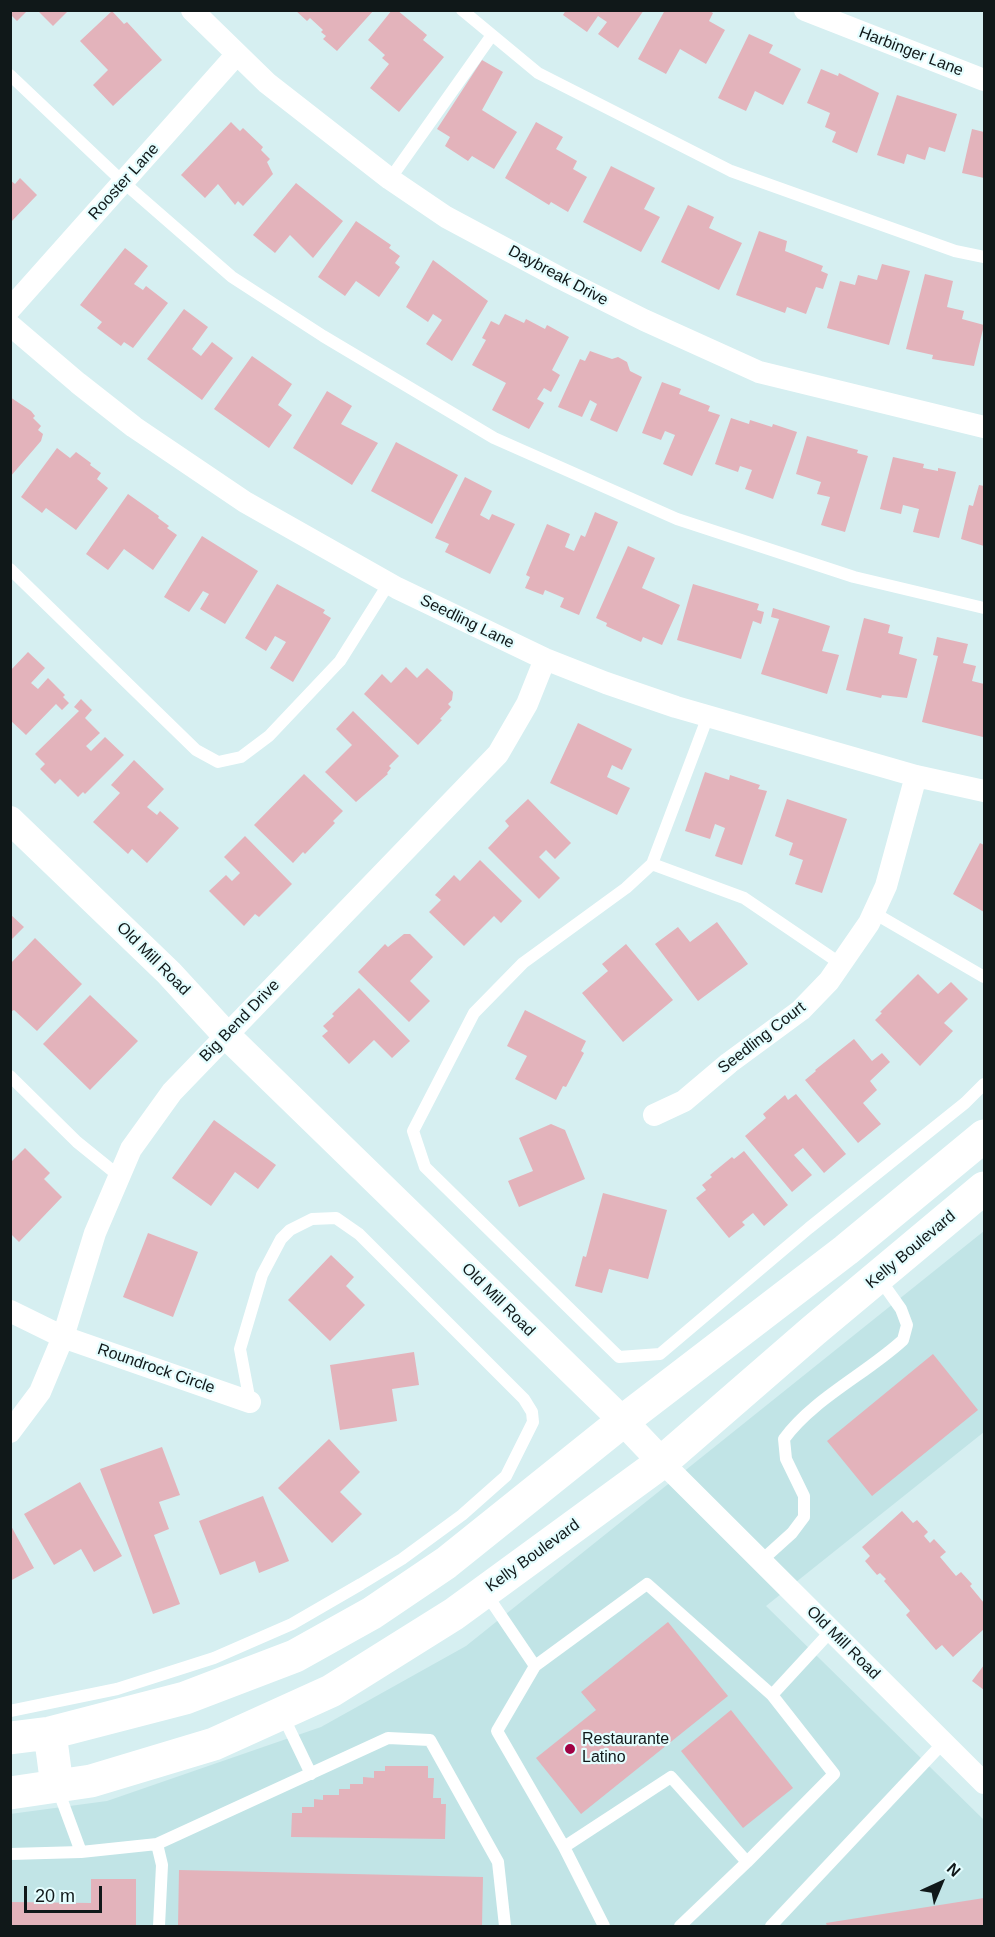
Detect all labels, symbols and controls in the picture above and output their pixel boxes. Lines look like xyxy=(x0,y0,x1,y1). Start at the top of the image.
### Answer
street label: Harbinger Lane xyxy=(856,23,966,81)
street label: Rooster Lane xyxy=(85,140,163,224)
street label: Daybreak Drive xyxy=(505,242,611,310)
street label: Seedling Lane xyxy=(417,591,517,653)
street label: Old Mill Road xyxy=(112,918,194,1000)
street label: Big Bend Drive xyxy=(196,976,284,1066)
street label: Seedling Court xyxy=(714,998,810,1078)
street label: Kelly Boulevard xyxy=(862,1207,960,1293)
street label: Old Mill Road xyxy=(457,1259,539,1341)
street label: Roundrock Circle xyxy=(95,1340,217,1398)
street label: Kelly Boulevard xyxy=(482,1516,584,1596)
street label: Old Mill Road xyxy=(802,1602,884,1684)
place label: Restaurante Latino xyxy=(582,1730,669,1768)
marker: Restaurante Latino xyxy=(563,1742,577,1756)
north arrow xyxy=(911,1853,971,1913)
text: N xyxy=(944,1860,964,1880)
scale bar xyxy=(27,1874,105,1912)
text: 20 m xyxy=(35,1886,75,1906)

